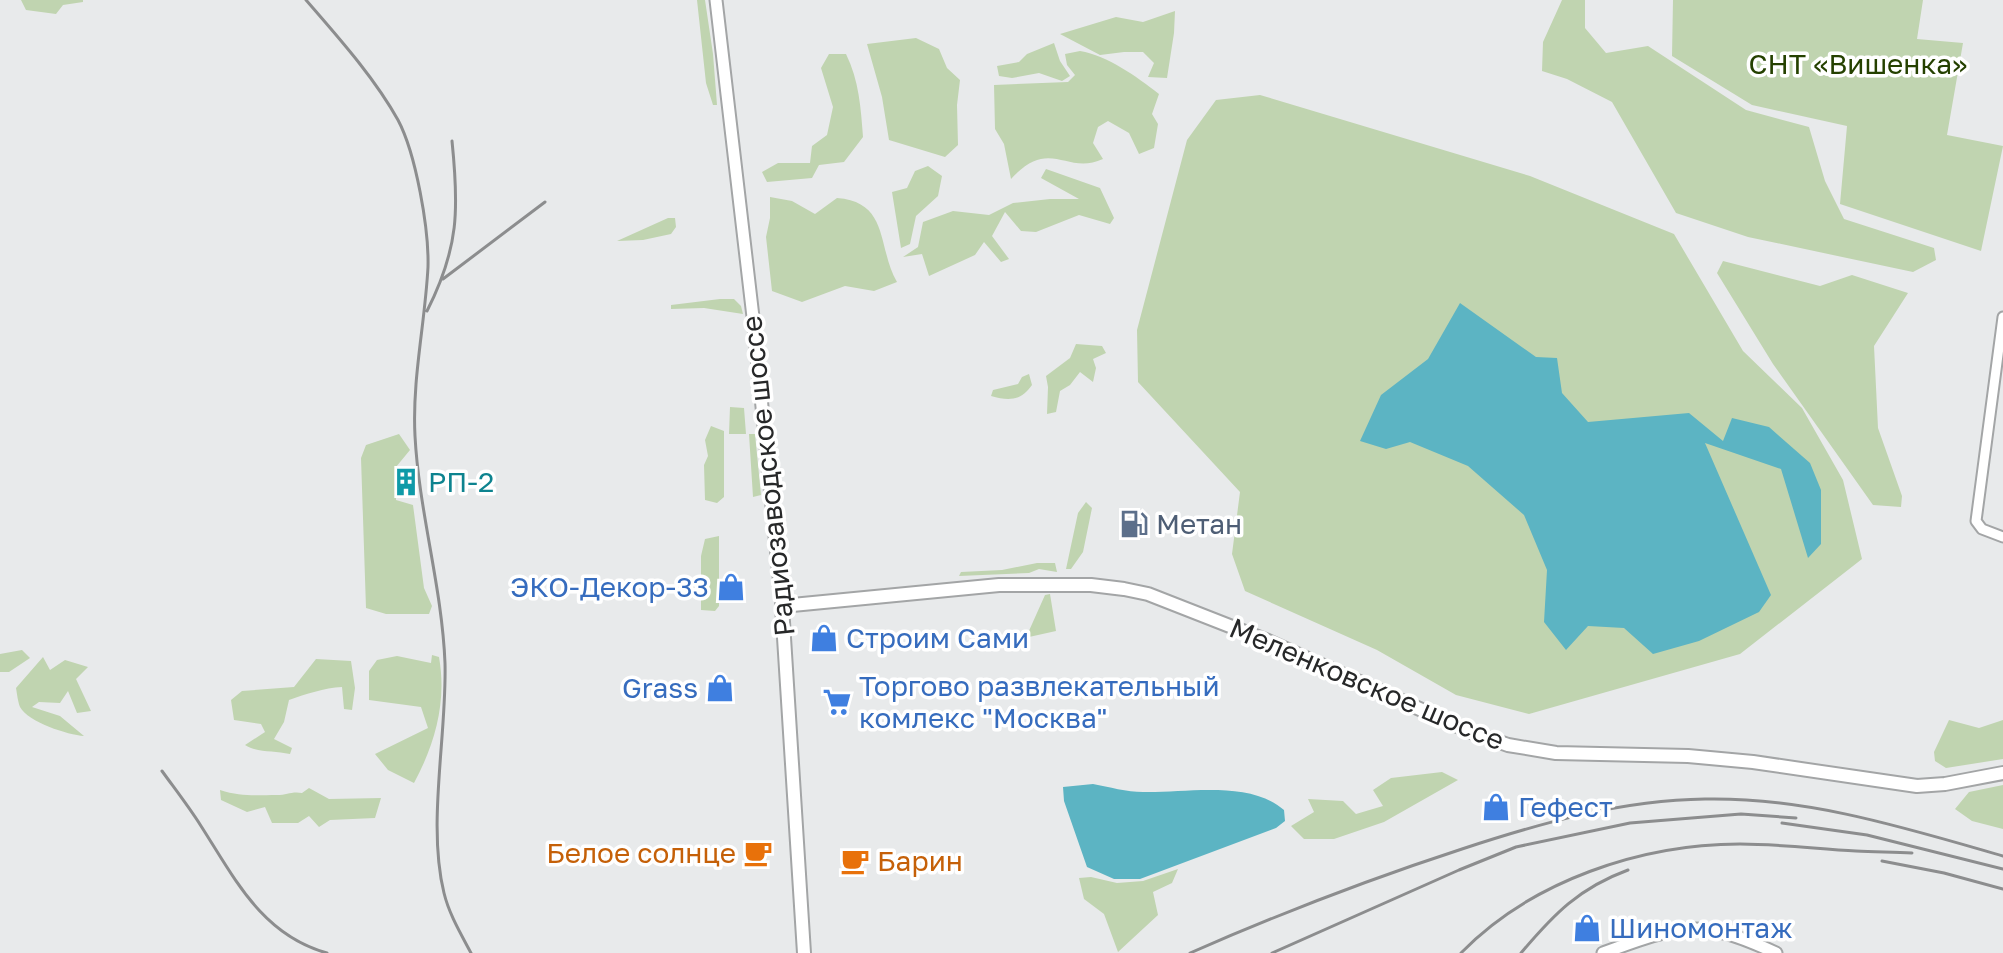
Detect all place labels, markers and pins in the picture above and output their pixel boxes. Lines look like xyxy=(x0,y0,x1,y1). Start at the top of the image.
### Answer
place label: РП-2 xyxy=(428,465,494,498)
building icon: РП-2 xyxy=(391,467,421,497)
place label: Метан xyxy=(1156,507,1242,540)
fuel station icon: Метан xyxy=(1119,509,1149,539)
place label: ЭКО-Декор-33 xyxy=(510,570,709,603)
shop icon: ЭКО-Декор-33 xyxy=(716,572,746,602)
place label: Строим Сами xyxy=(846,621,1029,654)
shop icon: Строим Сами xyxy=(809,623,839,653)
place label: Торгово развлекательный комлекс "Москва" xyxy=(859,669,1220,734)
place label: Grass xyxy=(622,671,698,704)
shop icon: Grass xyxy=(705,673,735,703)
supermarket icon: Торгово развлекательный комлекс "Москва" xyxy=(822,687,852,717)
place label: Гефест xyxy=(1518,790,1613,823)
shop icon: Гефест xyxy=(1481,792,1511,822)
place label: Белое солнце xyxy=(546,836,736,869)
cafe icon: Белое солнце xyxy=(743,838,773,868)
place label: Барин xyxy=(877,844,963,877)
cafe icon: Барин xyxy=(840,846,870,876)
place label: Шиномонтаж xyxy=(1609,911,1793,944)
shop icon: Шиномонтаж xyxy=(1572,913,1602,943)

